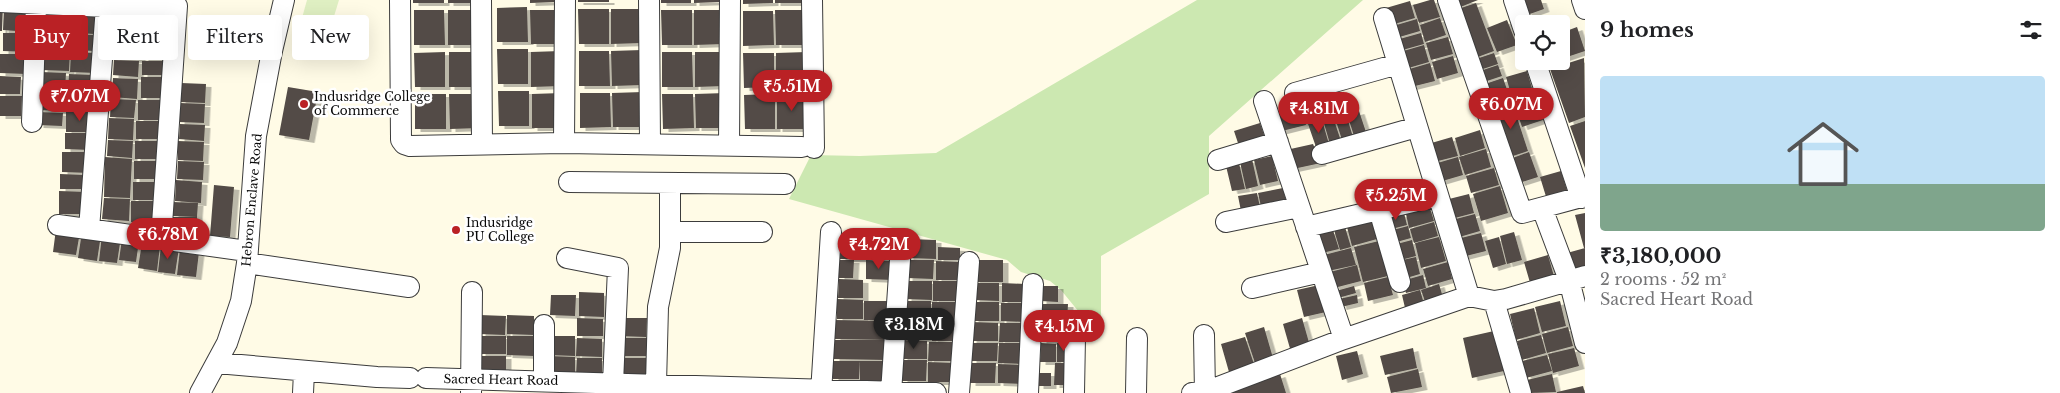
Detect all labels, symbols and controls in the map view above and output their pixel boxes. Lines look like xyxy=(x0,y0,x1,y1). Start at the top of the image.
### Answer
chip: Buy xyxy=(15,15,88,60)
chip: Rent xyxy=(98,15,178,60)
chip: Filters xyxy=(188,15,282,60)
chip: New xyxy=(292,15,369,60)
map controls xyxy=(1515,15,1570,70)
button: locate xyxy=(1515,15,1570,70)
icon: filters xyxy=(2017,16,2045,44)
text: 9 homes xyxy=(1600,17,1694,43)
pin: ₹5.51M xyxy=(751,70,833,112)
text: ₹5.51M xyxy=(763,76,821,96)
pin: ₹7.07M xyxy=(39,80,121,122)
text: ₹7.07M xyxy=(50,86,110,106)
pin: ₹6.07M xyxy=(1470,88,1552,130)
place label: Indusridge College of Commerce xyxy=(314,89,430,118)
pin: ₹4.81M xyxy=(1278,92,1360,134)
text: ₹6.07M xyxy=(1480,94,1542,114)
marker: Indusridge College of Commerce xyxy=(298,98,310,110)
text: ₹4.81M xyxy=(1289,98,1349,118)
icon: home xyxy=(1778,109,1868,199)
street label: Hebron Enclave Road xyxy=(238,133,265,267)
pin: ₹5.25M xyxy=(1355,178,1437,221)
text: ₹5.25M xyxy=(1365,185,1427,205)
place label: Indusridge PU College xyxy=(466,215,534,244)
pin: ₹6.78M xyxy=(127,218,209,260)
text: ₹6.78M xyxy=(138,224,198,244)
marker: Indusridge PU College xyxy=(450,224,462,236)
pin: ₹4.72M xyxy=(838,228,920,270)
text: ₹4.72M xyxy=(849,234,909,254)
text: ₹3,180,000 xyxy=(1600,243,1721,269)
text: 2 rooms · 52 m² xyxy=(1600,269,1726,289)
text: Sacred Heart Road xyxy=(1600,289,1753,309)
pin: ₹3.18M xyxy=(873,308,955,350)
pin: ₹4.15M xyxy=(1023,310,1105,352)
text: ₹3.18M xyxy=(885,314,943,334)
text: ₹4.15M xyxy=(1035,316,1093,336)
street label: Sacred Heart Road xyxy=(443,371,559,388)

